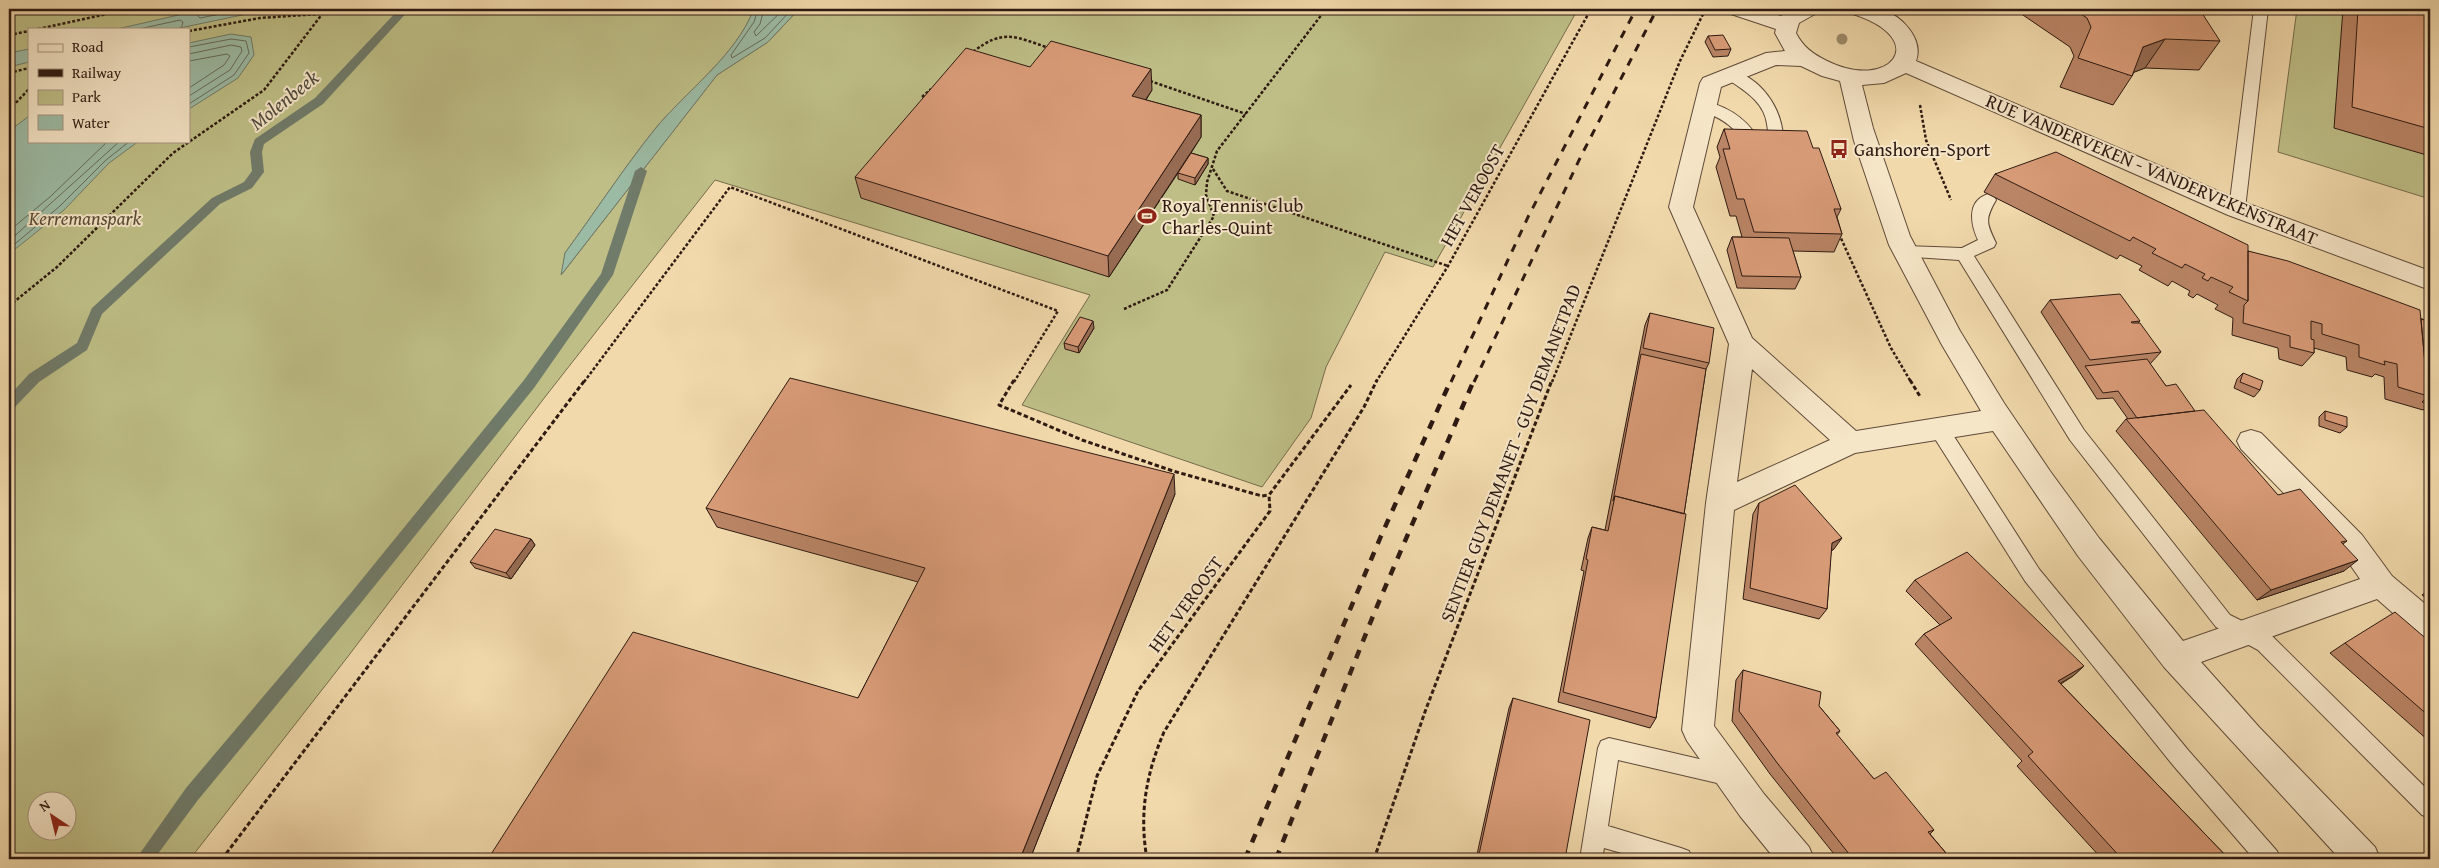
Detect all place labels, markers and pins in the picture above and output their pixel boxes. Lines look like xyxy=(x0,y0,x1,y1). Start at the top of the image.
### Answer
place label: Ganshoren-Sport xyxy=(1854,135,1990,163)
bus stop icon: Ganshoren-Sport xyxy=(1828,138,1850,160)
place label: Royal Tennis Club Charles-Quint xyxy=(1162,191,1303,241)
sports icon: Royal Tennis Club Charles-Quint xyxy=(1136,205,1158,227)

